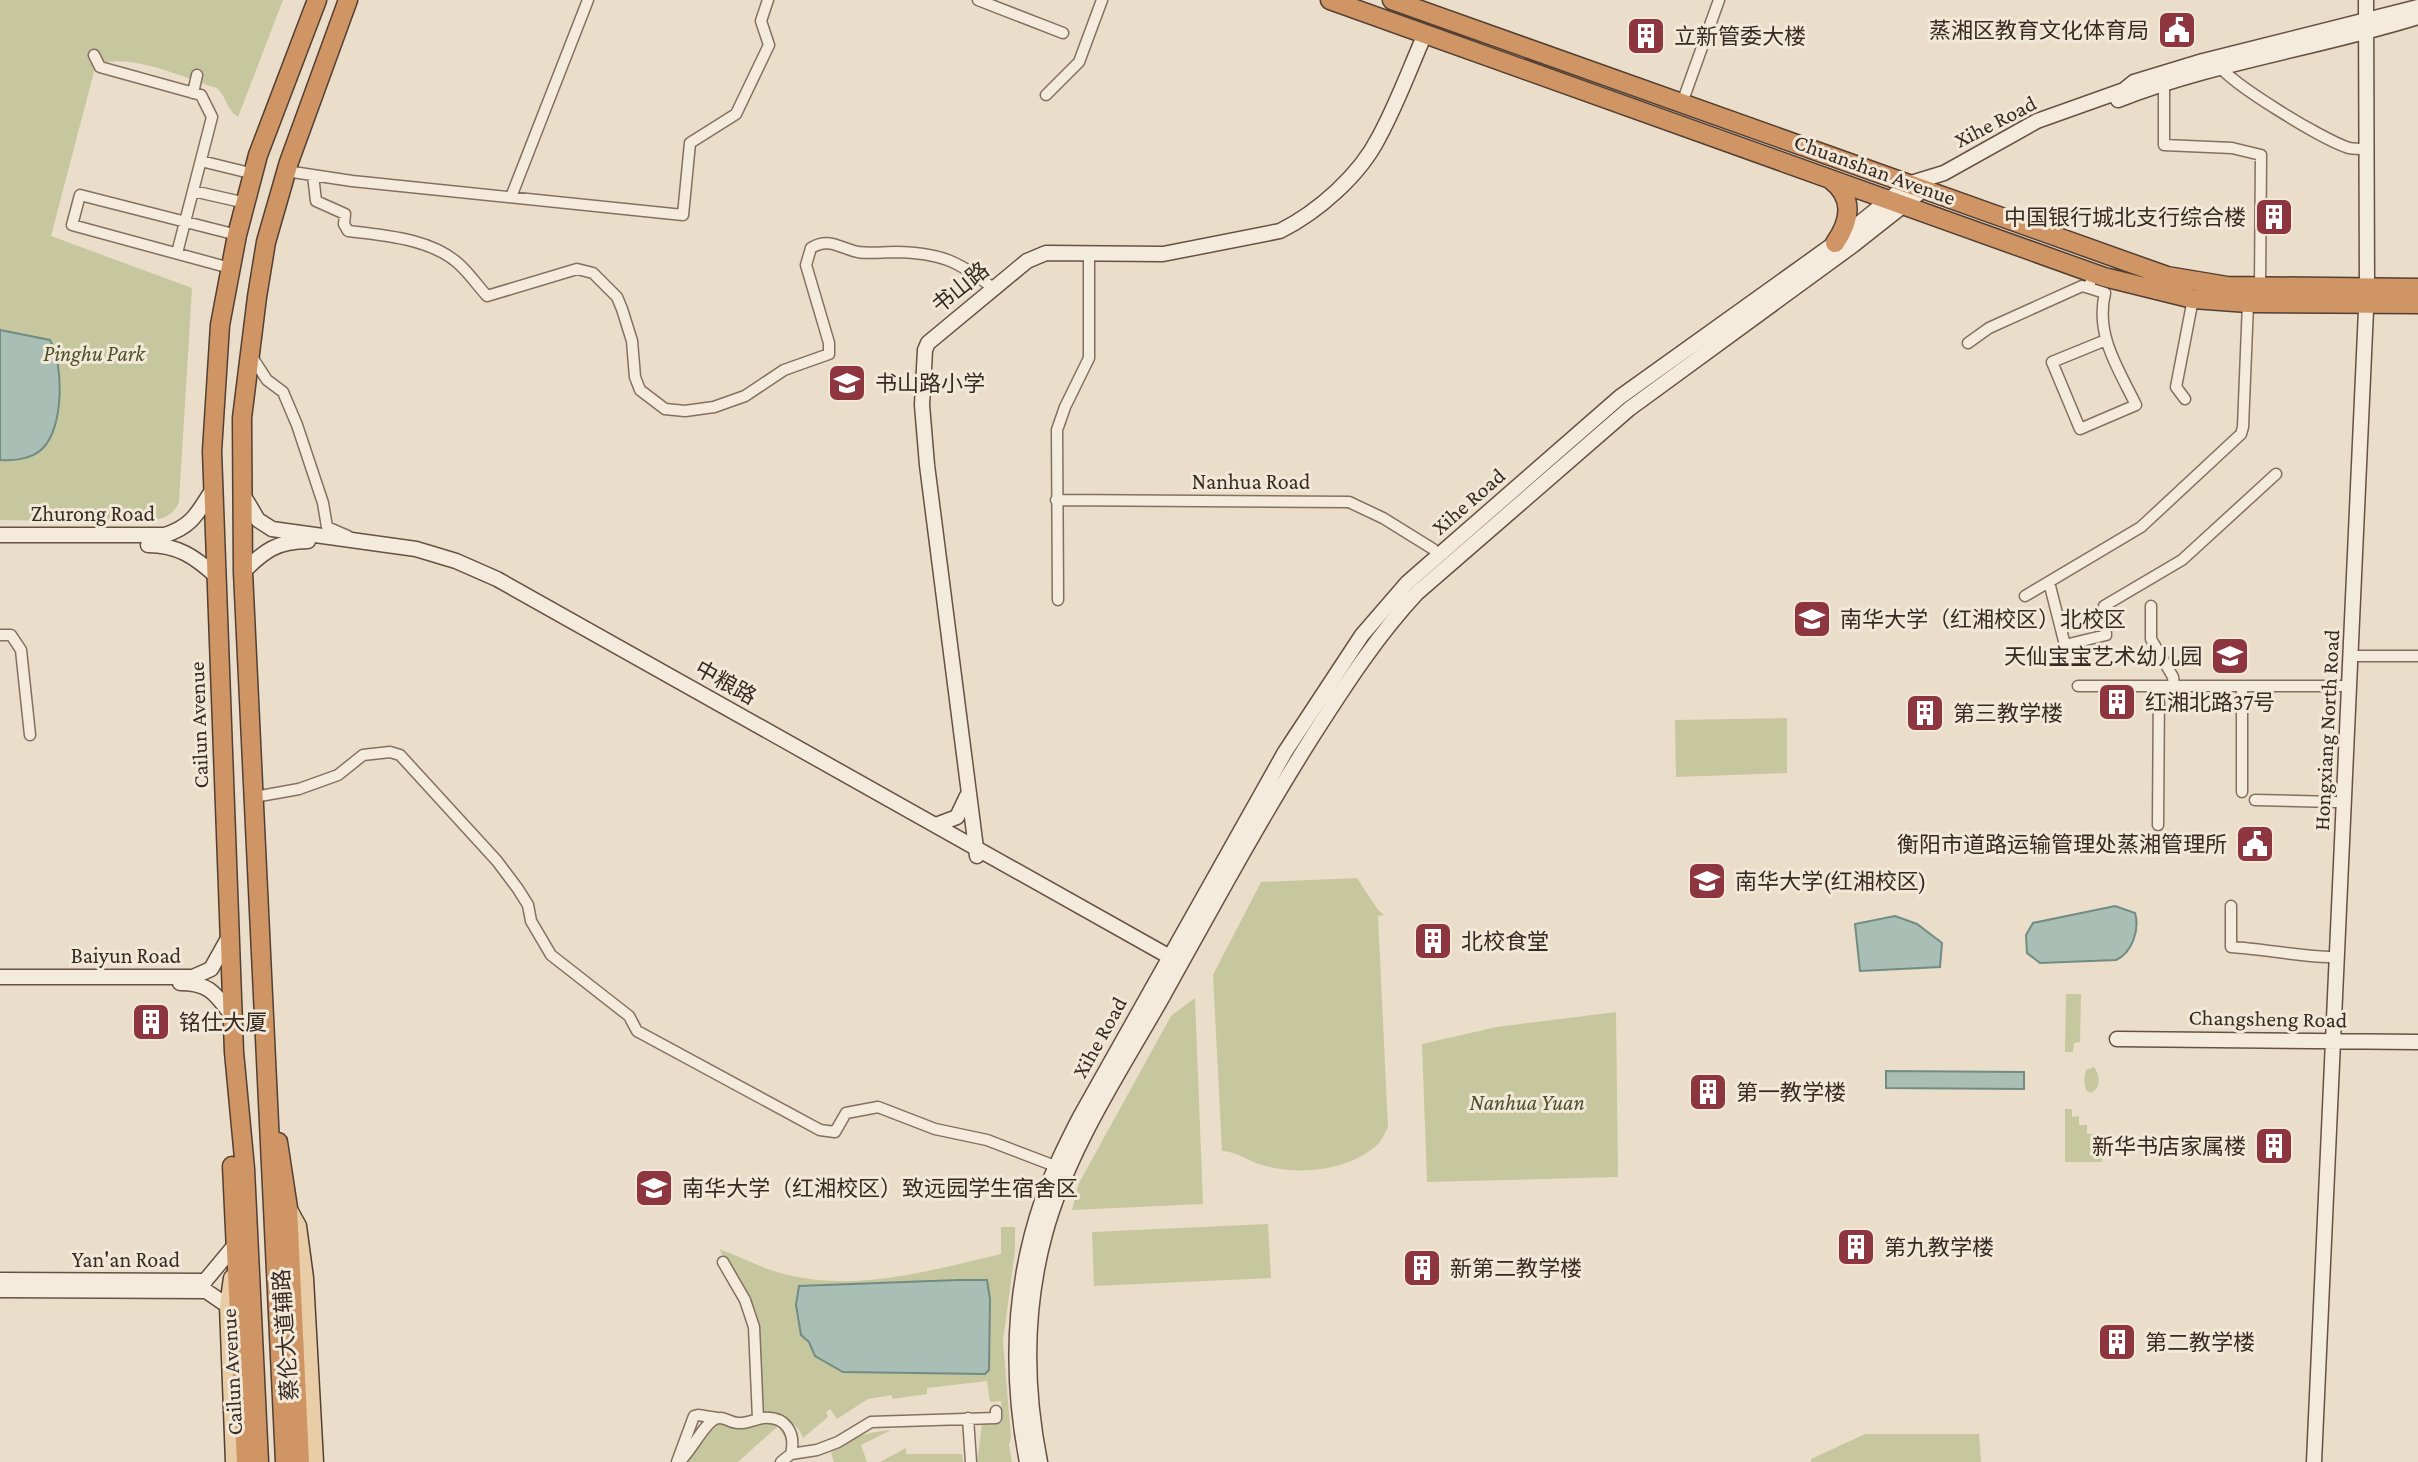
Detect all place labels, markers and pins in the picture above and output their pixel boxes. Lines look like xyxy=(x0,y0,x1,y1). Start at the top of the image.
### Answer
public building icon: 蒸湘区教育文化体育局 xyxy=(2156,9,2198,51)
building icon: 立新管委大楼 xyxy=(1625,15,1667,57)
place label: 蒸湘区教育文化体育局 xyxy=(1929,18,2149,43)
place label: 立新管委大楼 xyxy=(1674,24,1806,49)
building icon: 中国银行城北支行综合楼 xyxy=(2253,196,2295,238)
place label: 中国银行城北支行综合楼 xyxy=(2004,205,2246,230)
school or university icon: 书山路小学 xyxy=(826,362,868,404)
place label: 书山路小学 xyxy=(875,371,985,396)
school or university icon: 南华大学（红湘校区）北校区 xyxy=(1791,598,1833,640)
place label: 南华大学（红湘校区）北校区 xyxy=(1840,607,2126,632)
school or university icon: 天仙宝宝艺术幼儿园 xyxy=(2209,635,2251,677)
place label: 天仙宝宝艺术幼儿园 xyxy=(2004,644,2202,669)
building icon: 红湘北路37号 xyxy=(2096,681,2138,723)
place label: 红湘北路37号 xyxy=(2145,690,2275,715)
building icon: 第三教学楼 xyxy=(1904,692,1946,734)
place label: 第三教学楼 xyxy=(1953,701,2063,726)
public building icon: 衡阳市道路运输管理处蒸湘管理所 xyxy=(2234,823,2276,865)
place label: 衡阳市道路运输管理处蒸湘管理所 xyxy=(1897,832,2227,857)
school or university icon: 南华大学(红湘校区) xyxy=(1686,860,1728,902)
place label: 南华大学(红湘校区) xyxy=(1735,869,1926,895)
building icon: 北校食堂 xyxy=(1412,920,1454,962)
place label: 北校食堂 xyxy=(1461,929,1549,954)
building icon: 铭仕大厦 xyxy=(130,1001,172,1043)
place label: 铭仕大厦 xyxy=(179,1010,267,1035)
building icon: 第一教学楼 xyxy=(1687,1071,1729,1113)
place label: 第一教学楼 xyxy=(1736,1080,1846,1105)
building icon: 新华书店家属楼 xyxy=(2253,1125,2295,1167)
place label: 新华书店家属楼 xyxy=(2092,1134,2246,1159)
school or university icon: 南华大学（红湘校区）致远园学生宿舍区 xyxy=(633,1167,675,1209)
place label: 南华大学（红湘校区）致远园学生宿舍区 xyxy=(682,1176,1078,1201)
building icon: 第九教学楼 xyxy=(1835,1226,1877,1268)
place label: 第九教学楼 xyxy=(1884,1235,1994,1260)
building icon: 新第二教学楼 xyxy=(1401,1247,1443,1289)
place label: 新第二教学楼 xyxy=(1450,1256,1582,1281)
building icon: 第二教学楼 xyxy=(2096,1321,2138,1363)
place label: 第二教学楼 xyxy=(2145,1330,2255,1355)

